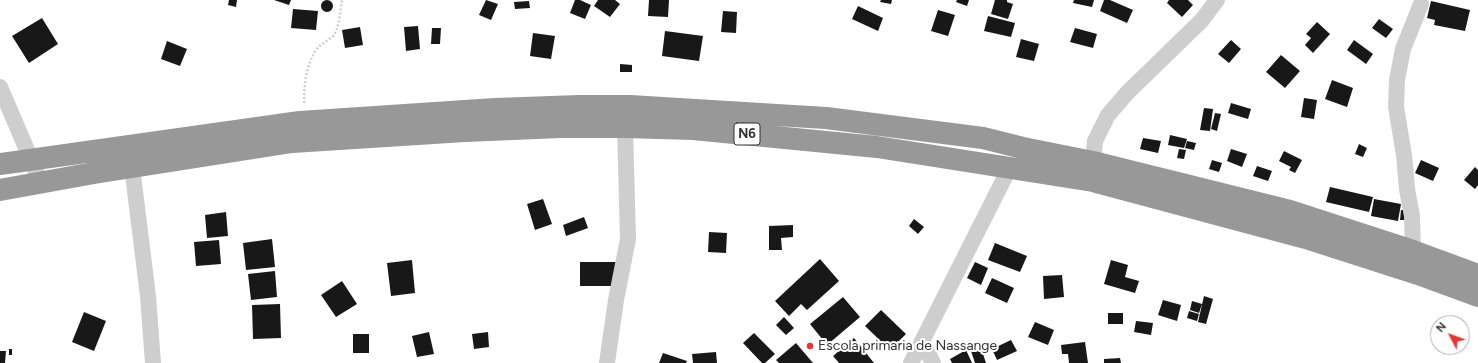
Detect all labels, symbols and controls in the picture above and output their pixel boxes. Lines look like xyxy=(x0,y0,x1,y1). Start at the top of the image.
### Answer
road number: N6 xyxy=(734,123,760,145)
north arrow xyxy=(1430,315,1470,355)
text: N xyxy=(1434,320,1449,335)
place label: Escola primaria de Nassange xyxy=(818,338,997,354)
marker: Escola primaria de Nassange xyxy=(805,341,815,351)

